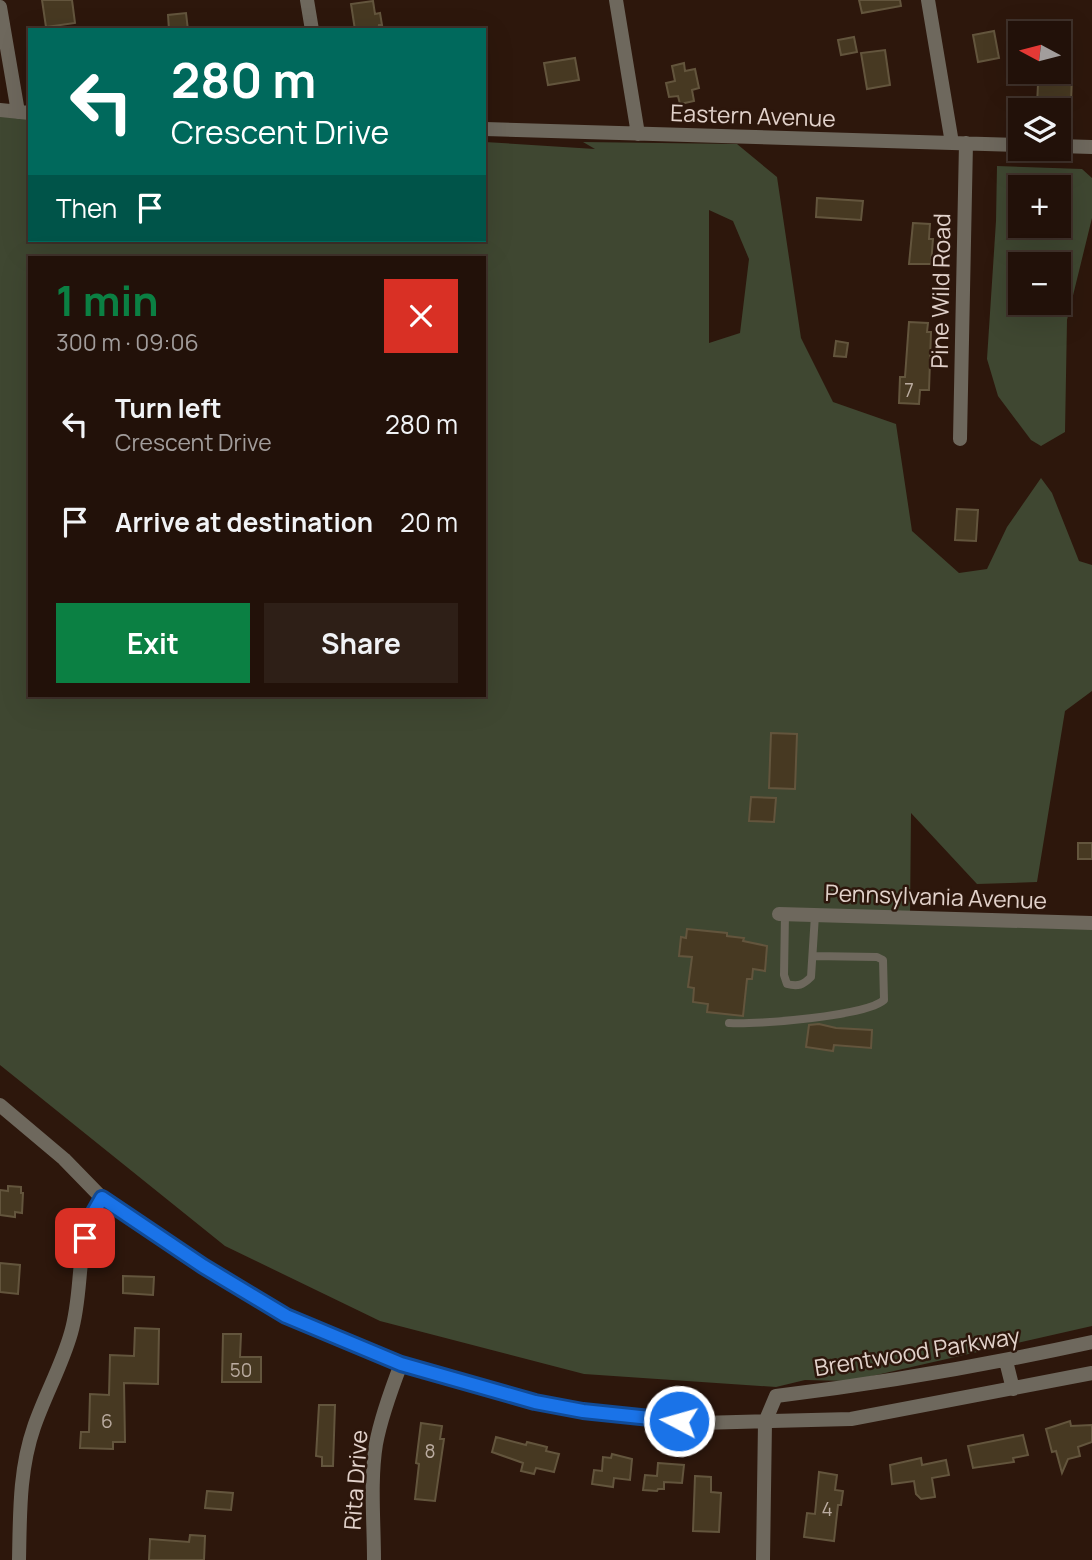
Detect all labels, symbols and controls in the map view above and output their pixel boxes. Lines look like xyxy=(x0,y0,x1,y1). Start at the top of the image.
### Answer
north arrow xyxy=(1008,21,1071,84)
map controls xyxy=(1008,21,1071,315)
text: 280 m xyxy=(171,46,316,113)
icon: left xyxy=(56,56,147,147)
street label: Eastern Avenue xyxy=(670,96,836,134)
button: layers xyxy=(1008,98,1071,161)
text: Crescent Drive xyxy=(171,110,389,154)
button: + xyxy=(1008,175,1071,238)
icon: arrive xyxy=(131,189,169,227)
text: Then xyxy=(56,190,117,226)
street label: Pine Wild Road xyxy=(923,213,957,369)
button: − xyxy=(1008,252,1071,315)
text: 1 min xyxy=(56,271,159,329)
button: close xyxy=(384,279,458,353)
text: 300 m · 09:06 xyxy=(56,326,199,358)
house number: 7 xyxy=(904,377,914,403)
text: Turn left xyxy=(115,390,222,426)
icon: left xyxy=(56,405,94,443)
text: 280 m xyxy=(385,406,458,442)
text: Crescent Drive xyxy=(115,426,272,458)
icon: arrive xyxy=(56,503,94,541)
text: Arrive at destination xyxy=(115,504,373,540)
text: 20 m xyxy=(400,504,458,540)
button: Exit xyxy=(56,603,250,683)
button: Share xyxy=(264,603,458,683)
street label: Pennsylvania Avenue xyxy=(824,876,1048,916)
pin xyxy=(55,1208,115,1268)
icon: arrive xyxy=(66,1219,104,1257)
street label: Brentwood Parkway xyxy=(812,1319,1022,1383)
house number: 50 xyxy=(230,1357,252,1383)
position arrow xyxy=(642,1384,716,1458)
house number: 6 xyxy=(101,1408,113,1434)
street label: Rita Drive xyxy=(336,1429,374,1531)
house number: 8 xyxy=(424,1438,436,1464)
house number: 4 xyxy=(821,1496,833,1522)

